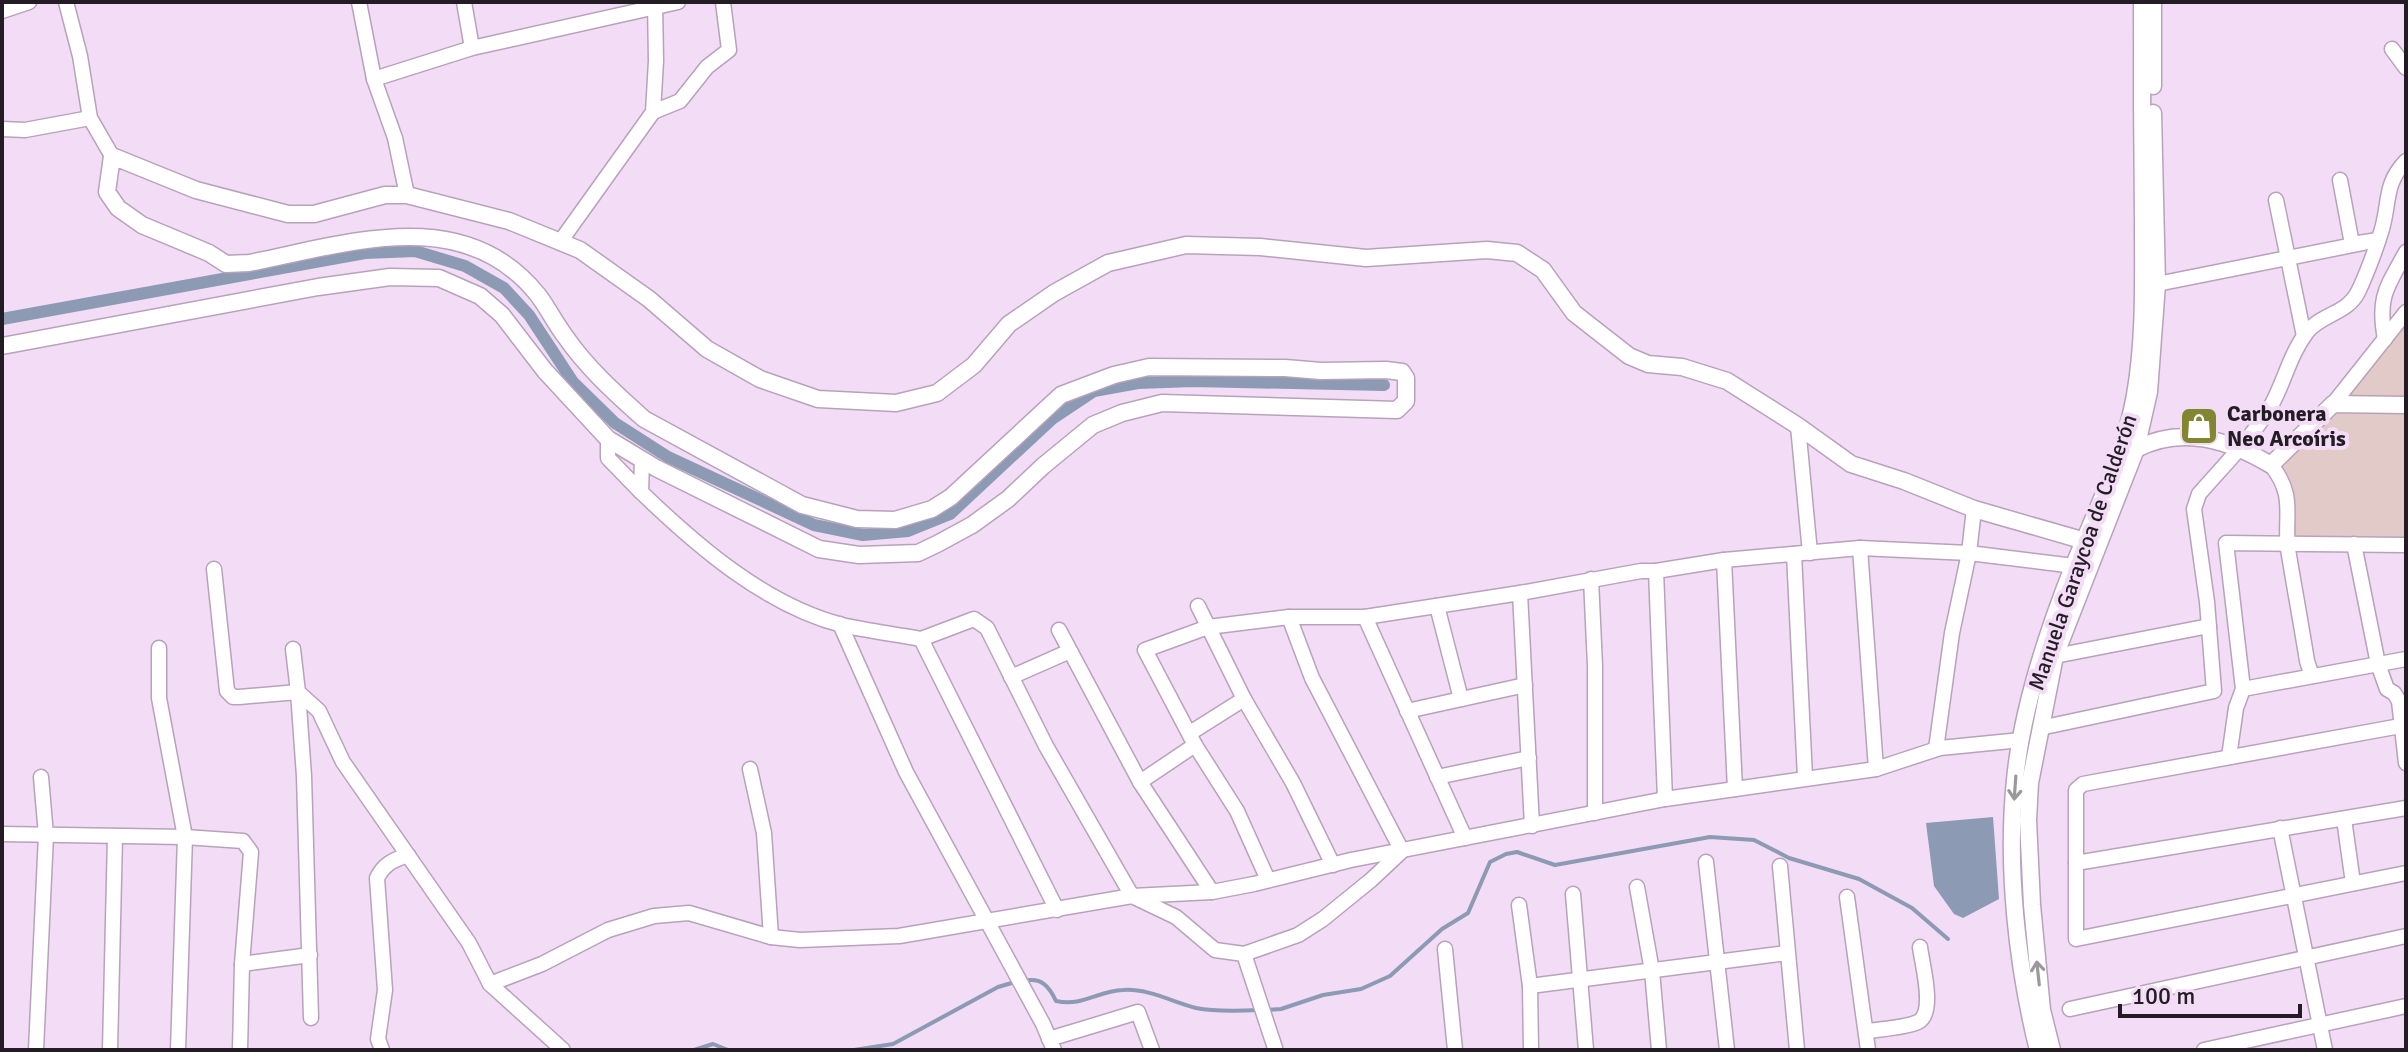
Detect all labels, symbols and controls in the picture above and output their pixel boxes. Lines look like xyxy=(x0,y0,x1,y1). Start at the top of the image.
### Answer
place label: Carbonera Neo Arcoíris xyxy=(2227,400,2346,452)
shop icon: Carbonera Neo Arcoíris xyxy=(2178,405,2220,447)
street label: Manuela Garaycoa de Calderón xyxy=(2022,411,2142,694)
one-way arrow xyxy=(2007,774,2022,801)
one-way arrow xyxy=(2030,960,2045,987)
scale bar xyxy=(2120,968,2300,1018)
text: 100 m xyxy=(2132,981,2195,1011)

